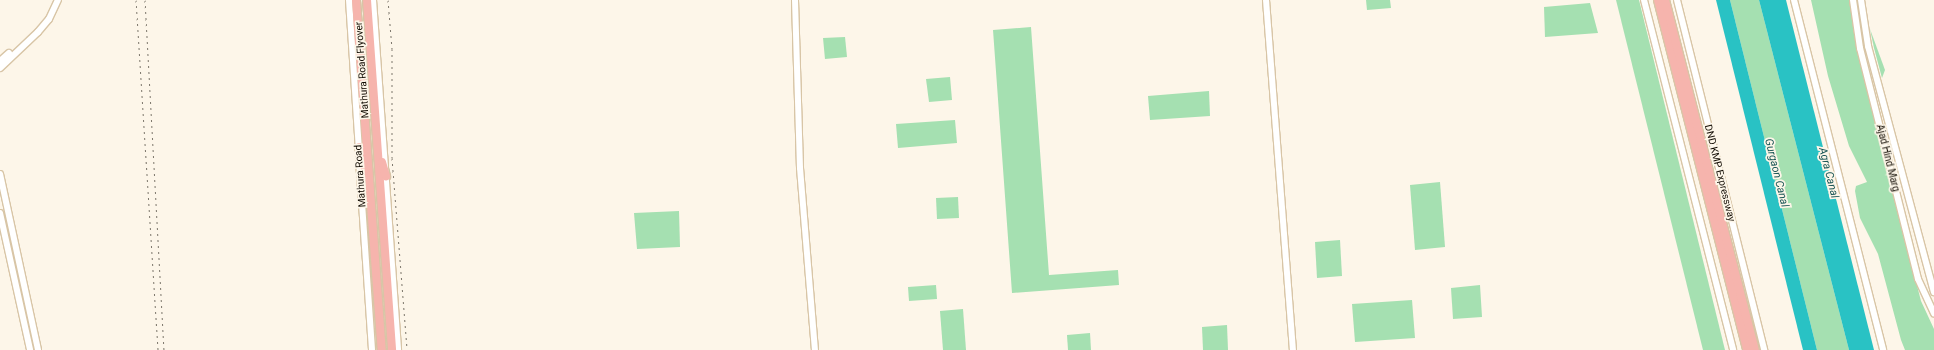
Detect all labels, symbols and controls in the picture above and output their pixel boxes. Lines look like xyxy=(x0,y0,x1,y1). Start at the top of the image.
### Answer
street label: Mathura Road Flyover xyxy=(353,21,371,119)
street label: DND KMP Expressway xyxy=(1702,123,1738,223)
street label: Ajad Hind Marg xyxy=(1874,123,1902,193)
water label: Gurgaon Canal xyxy=(1761,137,1791,209)
street label: Mathura Road xyxy=(352,144,368,208)
water label: Agra Canal xyxy=(1815,146,1841,200)

